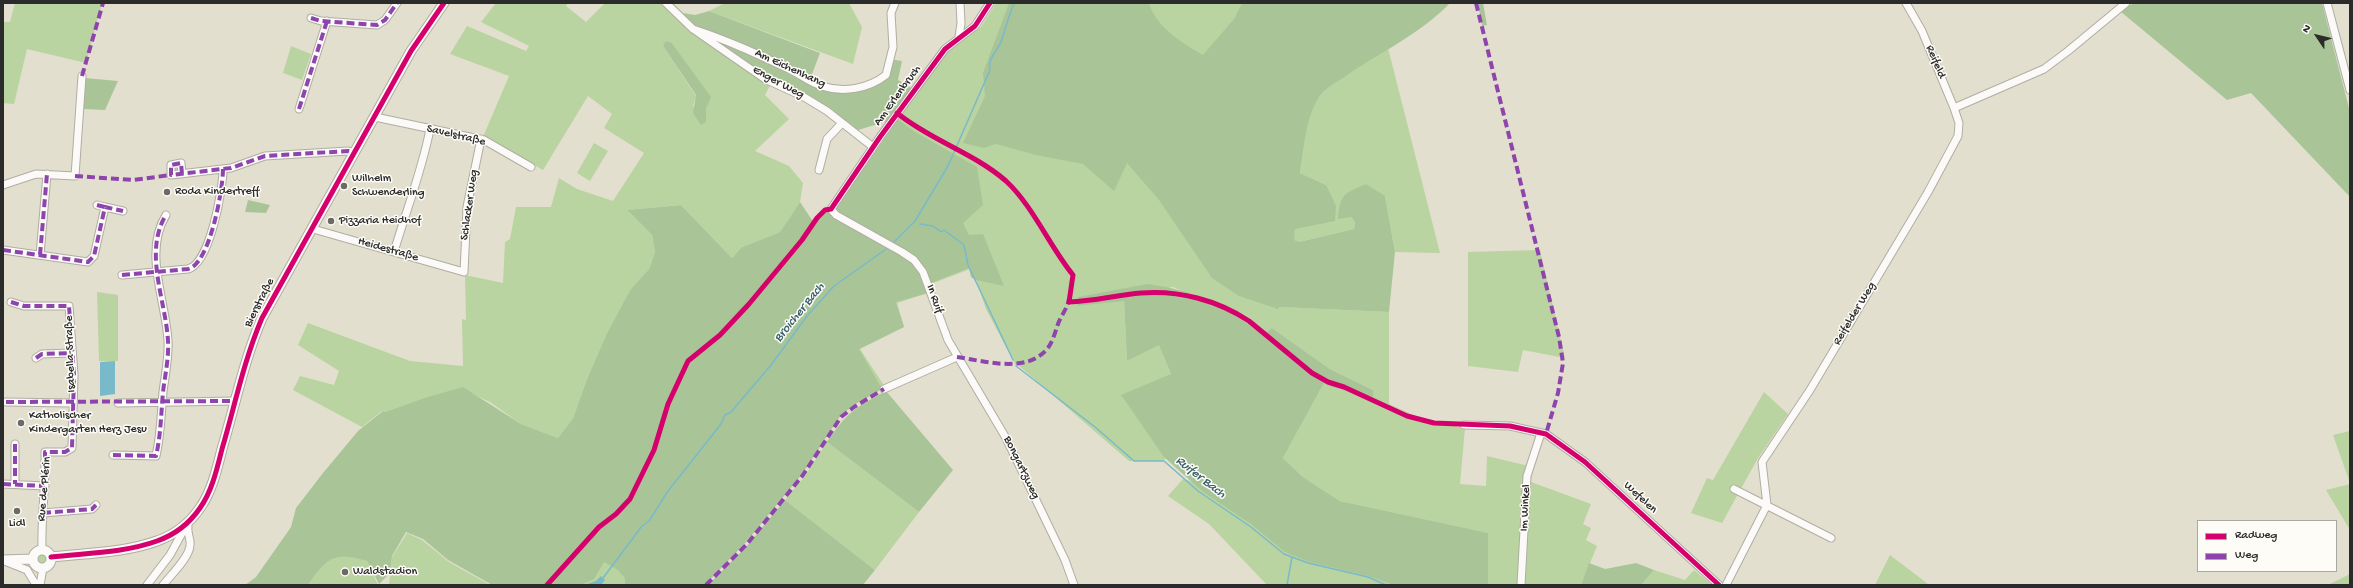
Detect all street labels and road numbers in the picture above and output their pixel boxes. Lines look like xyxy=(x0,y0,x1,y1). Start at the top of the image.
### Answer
street label: Reifeld xyxy=(1922,43,1948,81)
street label: Am Eichenhang xyxy=(752,46,828,92)
street label: Enger Weg xyxy=(750,63,806,103)
street label: Am Erlenbruch xyxy=(871,63,925,129)
street label: Savelstraße xyxy=(425,122,487,150)
street label: Schlacker Weg xyxy=(458,169,482,241)
street label: Heidestraße xyxy=(356,234,420,266)
street label: Bierstraße xyxy=(242,276,278,330)
street label: Reifelder Weg xyxy=(1831,280,1879,348)
street label: In Ruif xyxy=(922,283,946,315)
street label: Isabella-Straße xyxy=(62,315,80,393)
street label: Bongartzweg xyxy=(1000,434,1042,502)
street label: Rue de Plérin xyxy=(35,456,55,522)
street label: Wefelen xyxy=(1620,479,1660,517)
street label: Im Winkel xyxy=(1518,484,1534,532)

